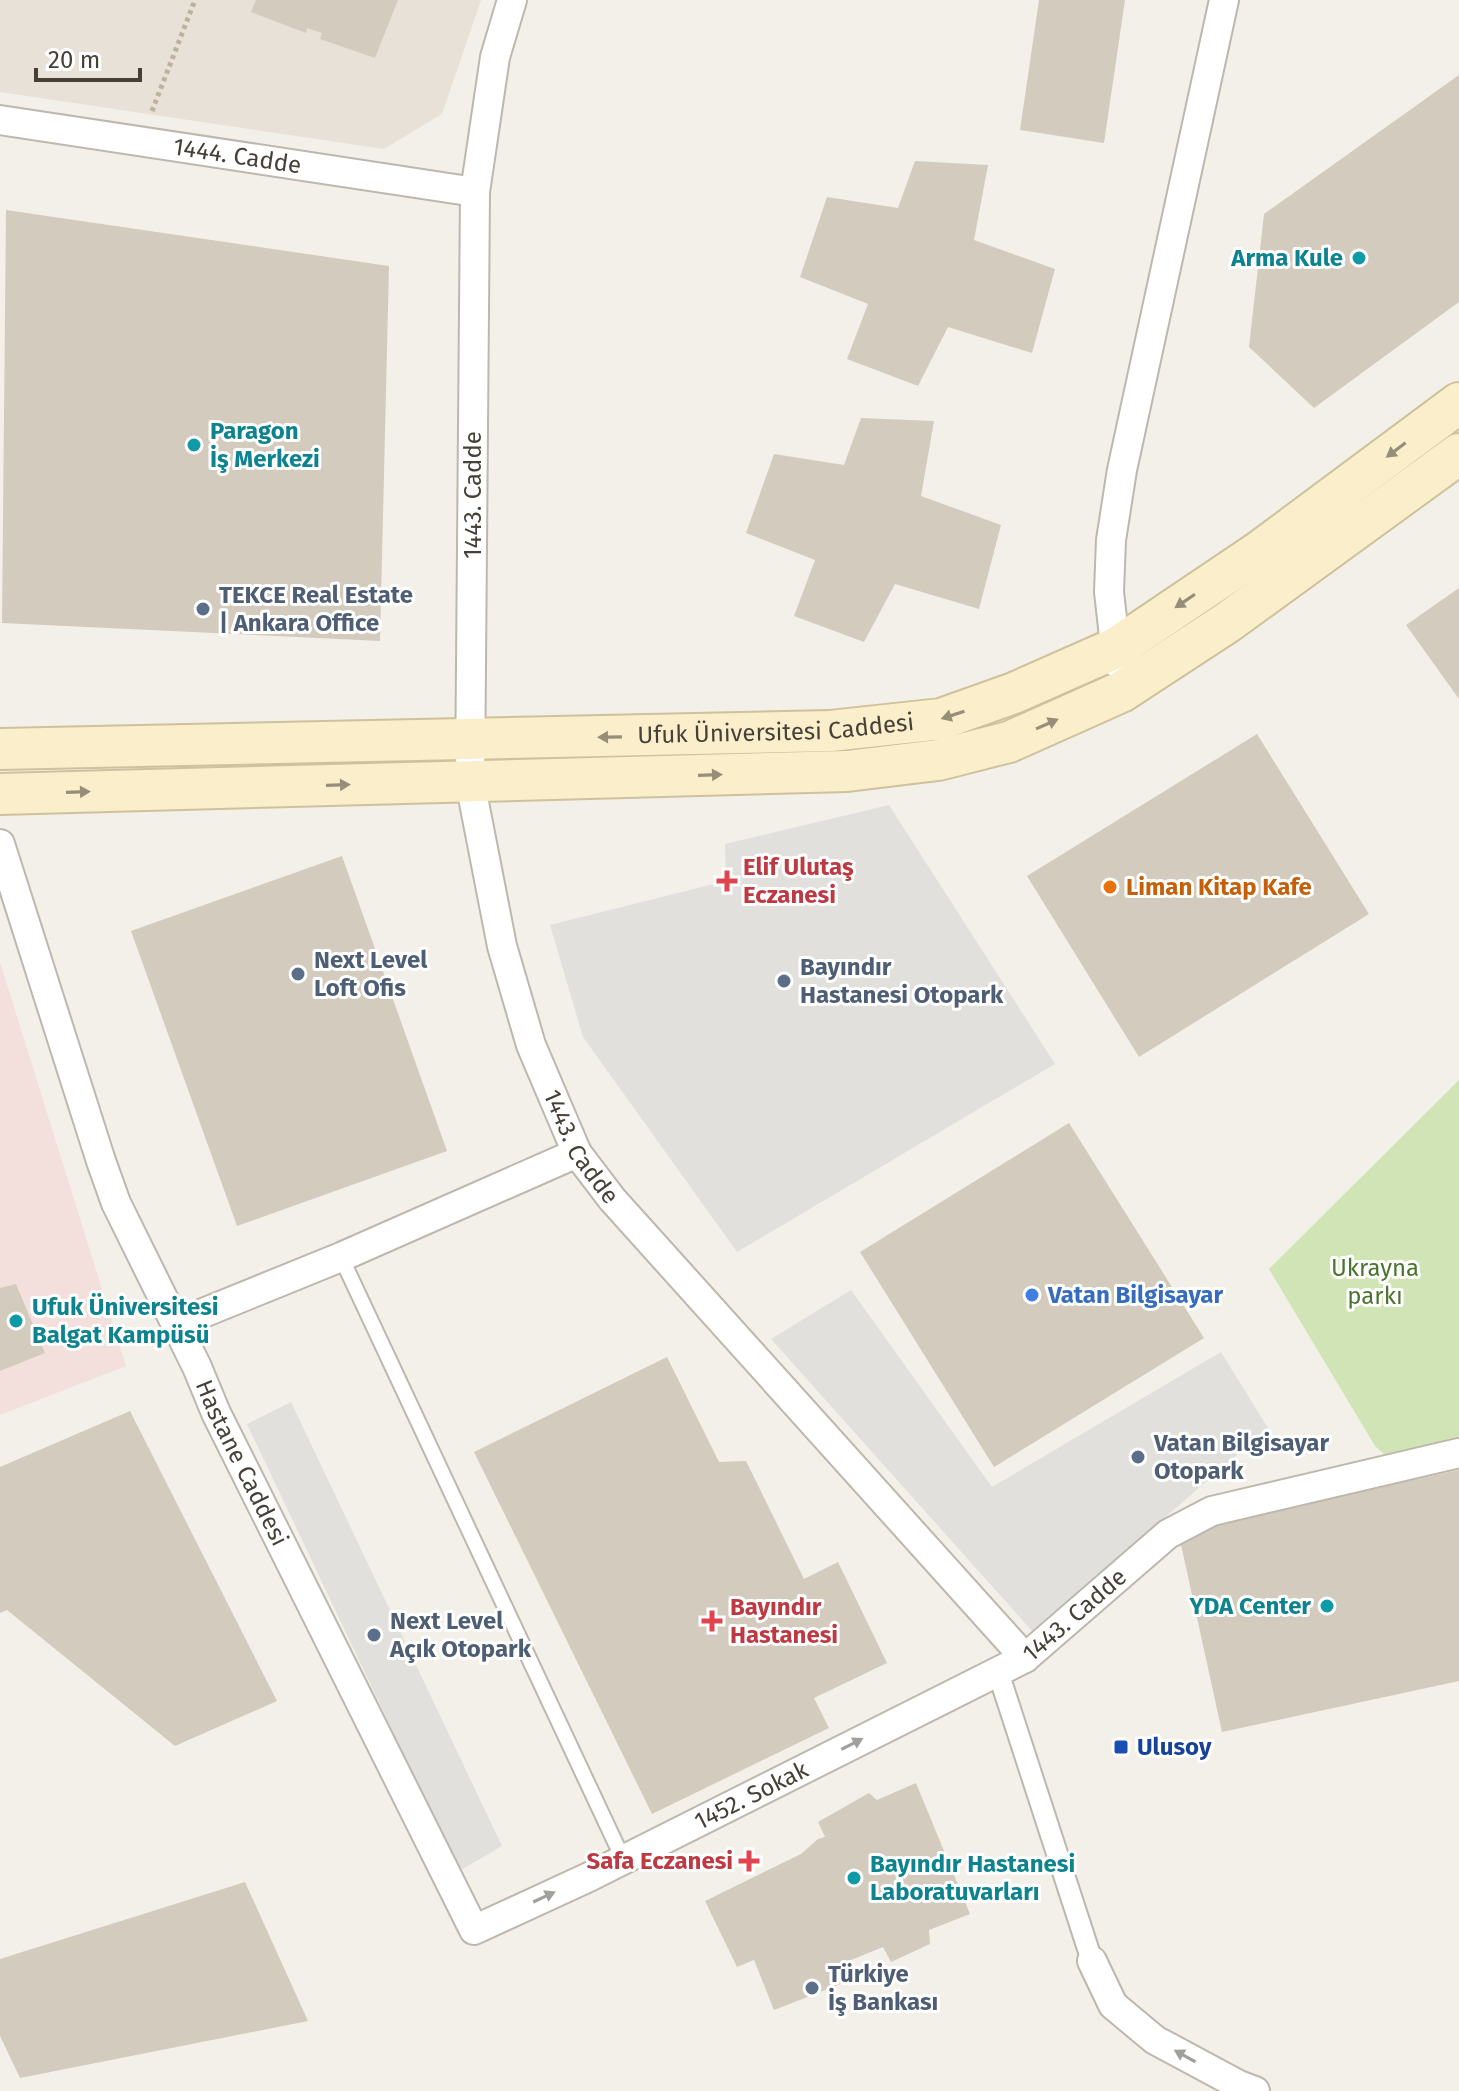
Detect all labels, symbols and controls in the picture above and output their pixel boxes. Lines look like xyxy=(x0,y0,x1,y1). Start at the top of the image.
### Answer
scale bar xyxy=(36,32,140,82)
text: 20 m xyxy=(48,46,100,74)
street label: 1444. Cadde xyxy=(171,132,303,179)
place label: Arma Kule xyxy=(1230,244,1343,272)
marker: Arma Kule xyxy=(1350,249,1368,267)
place label: Paragon İş Merkezi xyxy=(210,417,320,474)
street label: 1443. Cadde xyxy=(459,431,487,559)
marker: Paragon İş Merkezi xyxy=(185,436,203,454)
one-way arrow xyxy=(1386,441,1407,457)
place label: TEKCE Real Estate | Ankara Office xyxy=(219,581,413,637)
one-way arrow xyxy=(1175,593,1196,608)
marker: TEKCE Real Estate | Ankara Office xyxy=(194,600,212,618)
street label: Ufuk Üniversitesi Caddesi xyxy=(637,708,915,749)
one-way arrow xyxy=(940,709,964,721)
one-way arrow xyxy=(1035,718,1059,731)
one-way arrow xyxy=(597,730,622,743)
one-way arrow xyxy=(698,769,723,781)
one-way arrow xyxy=(326,779,351,792)
one-way arrow xyxy=(66,786,91,799)
place label: Elif Ulutaş Eczanesi xyxy=(743,853,854,909)
marker: Elif Ulutaş Eczanesi xyxy=(718,872,736,890)
place label: Liman Kitap Kafe xyxy=(1126,873,1312,901)
marker: Liman Kitap Kafe xyxy=(1101,878,1119,896)
place label: Next Level Loft Ofis xyxy=(314,946,428,1002)
place label: Bayındır Hastanesi Otopark xyxy=(800,953,1004,1009)
marker: Next Level Loft Ofis xyxy=(289,965,307,983)
marker: Bayındır Hastanesi Otopark xyxy=(775,972,793,990)
street label: 1443. Cadde xyxy=(538,1085,625,1209)
park label: Ukrayna parkı xyxy=(1331,1254,1419,1310)
place label: Vatan Bilgisayar xyxy=(1047,1281,1223,1309)
marker: Vatan Bilgisayar xyxy=(1023,1286,1041,1304)
place label: Ufuk Üniversitesi Balgat Kampüsü xyxy=(32,1293,219,1349)
marker: Ufuk Üniversitesi Balgat Kampüsü xyxy=(7,1312,25,1330)
street label: Hastane Caddesi xyxy=(190,1376,294,1551)
place label: Vatan Bilgisayar Otopark xyxy=(1153,1429,1329,1485)
marker: Vatan Bilgisayar Otopark xyxy=(1129,1448,1147,1466)
street label: 1443. Cadde xyxy=(1017,1563,1132,1667)
place label: YDA Center xyxy=(1188,1592,1311,1620)
place label: Bayındır Hastanesi xyxy=(730,1593,838,1649)
marker: YDA Center xyxy=(1318,1597,1336,1615)
place label: Next Level Açık Otopark xyxy=(389,1607,532,1664)
marker: Bayındır Hastanesi xyxy=(701,1610,723,1632)
marker: Next Level Açık Otopark xyxy=(365,1626,383,1644)
place label: Ulusoy xyxy=(1137,1733,1212,1761)
one-way arrow xyxy=(841,1737,864,1751)
marker: Ulusoy xyxy=(1112,1738,1130,1756)
street label: 1452. Sokak xyxy=(690,1755,813,1836)
place label: Safa Eczanesi xyxy=(586,1847,733,1875)
place label: Bayındır Hastanesi Laboratuvarları xyxy=(870,1850,1075,1906)
marker: Safa Eczanesi xyxy=(740,1852,758,1870)
marker: Bayındır Hastanesi Laboratuvarları xyxy=(845,1869,863,1887)
one-way arrow xyxy=(533,1890,556,1904)
place label: Türkiye İş Bankası xyxy=(828,1960,938,2017)
marker: Türkiye İş Bankası xyxy=(803,1979,821,1997)
one-way arrow xyxy=(1174,2049,1196,2063)

